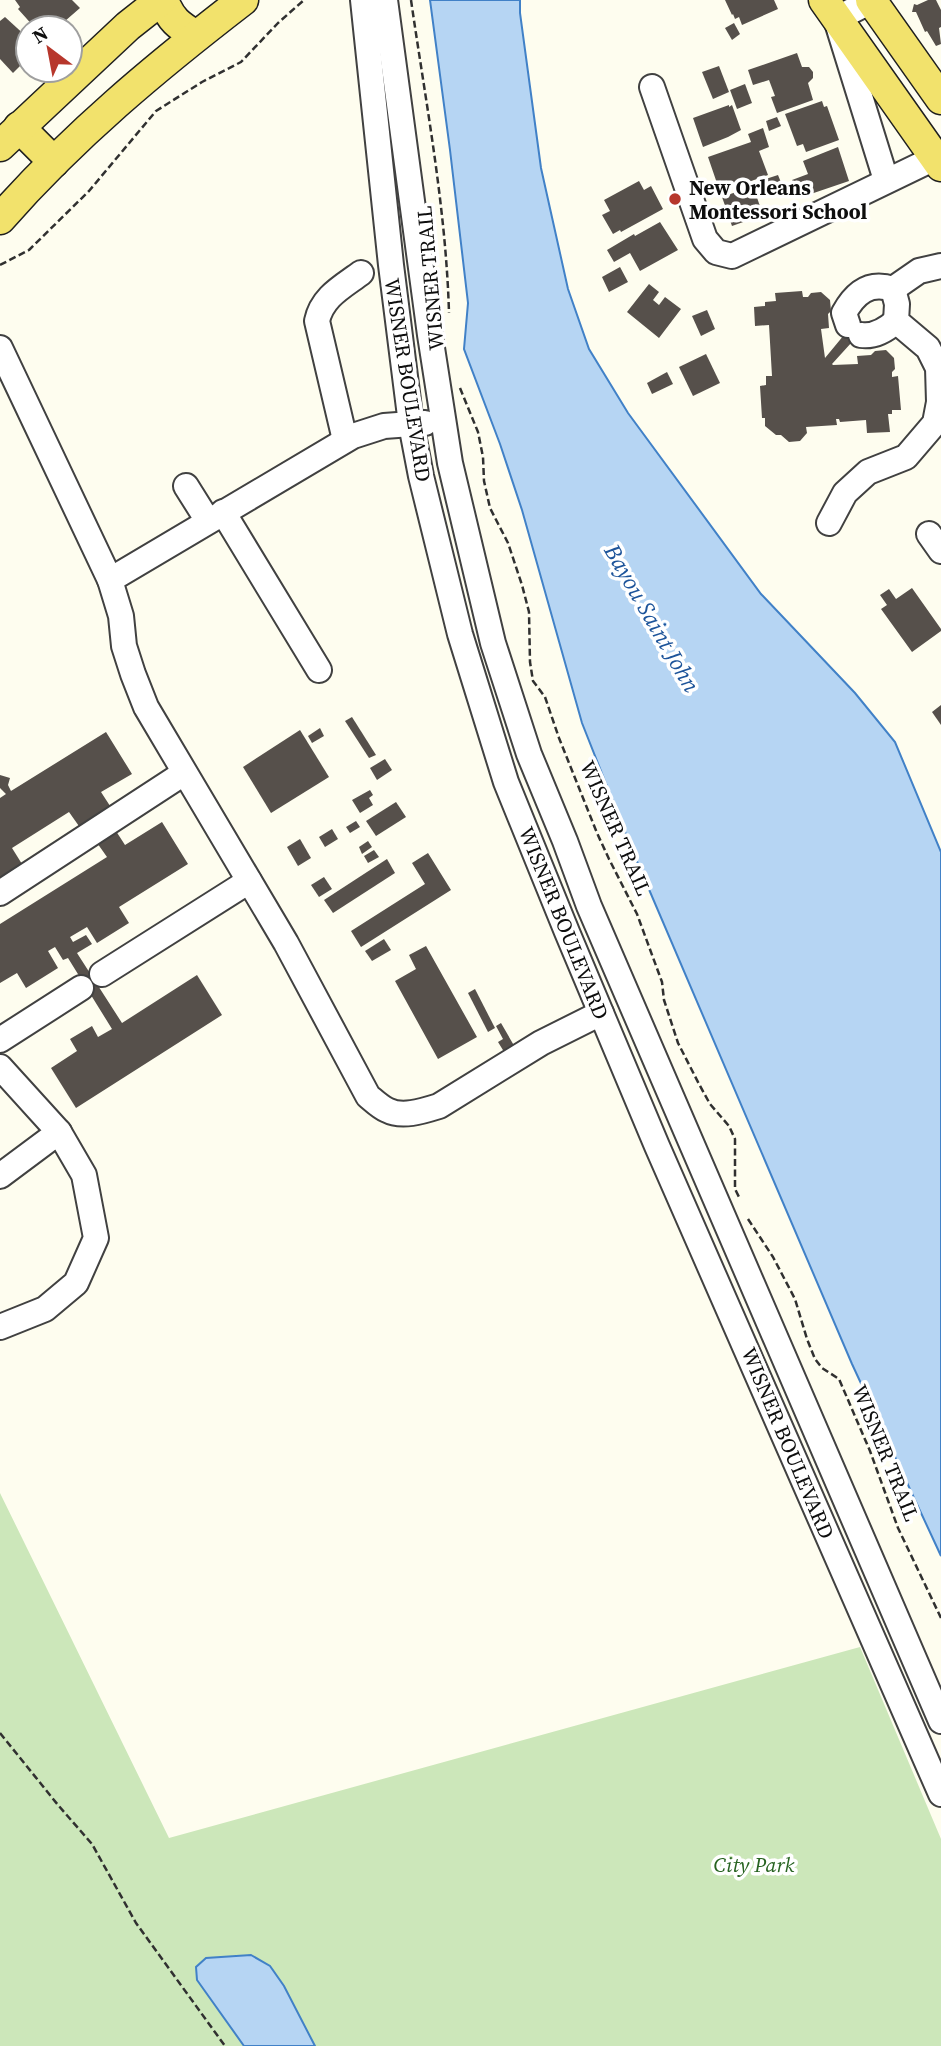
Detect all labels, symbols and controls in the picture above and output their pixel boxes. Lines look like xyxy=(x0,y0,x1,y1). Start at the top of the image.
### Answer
north arrow xyxy=(14,14,84,84)
text: N xyxy=(27,20,53,49)
place label: New Orleans Montessori School xyxy=(689,173,868,226)
marker: New Orleans Montessori School xyxy=(667,191,683,207)
street label: WISNER TRAIL xyxy=(409,204,451,352)
street label: WISNER BOULEVARD xyxy=(378,276,438,484)
water label: Bayou Saint John xyxy=(596,537,707,698)
street label: WISNER TRAIL xyxy=(573,756,659,900)
street label: WISNER BOULEVARD xyxy=(512,822,616,1024)
street label: WISNER BOULEVARD xyxy=(734,1343,842,1543)
street label: WISNER TRAIL xyxy=(845,1380,927,1526)
park label: City Park xyxy=(714,1850,795,1879)

